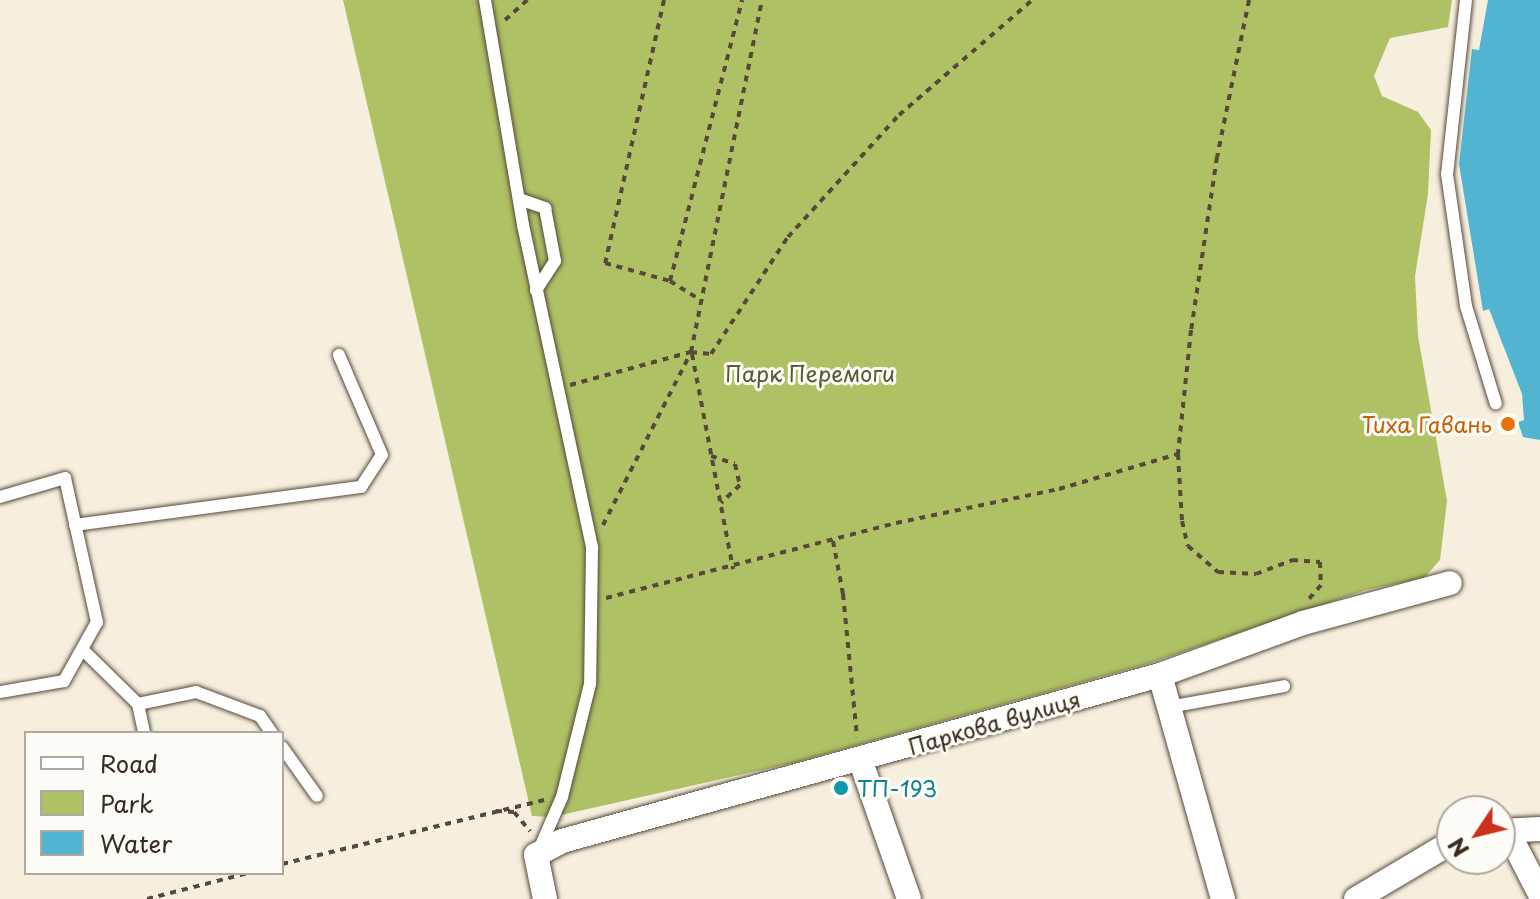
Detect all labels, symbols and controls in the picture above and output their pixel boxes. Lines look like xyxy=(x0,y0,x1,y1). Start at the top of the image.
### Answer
park label: Парк Перемоги xyxy=(725,360,895,386)
place label: Тиха Гавань xyxy=(1361,411,1492,437)
marker: Тиха Гавань xyxy=(1499,415,1517,433)
street label: Паркова вулиця xyxy=(905,685,1083,759)
legend xyxy=(24,731,284,875)
text: Road xyxy=(100,745,158,781)
place label: ТП-193 xyxy=(857,775,937,801)
marker: ТП-193 xyxy=(832,779,850,797)
text: Park xyxy=(100,785,154,821)
north arrow xyxy=(1436,795,1516,875)
text: Water xyxy=(100,825,172,861)
text: N xyxy=(1439,831,1476,865)

